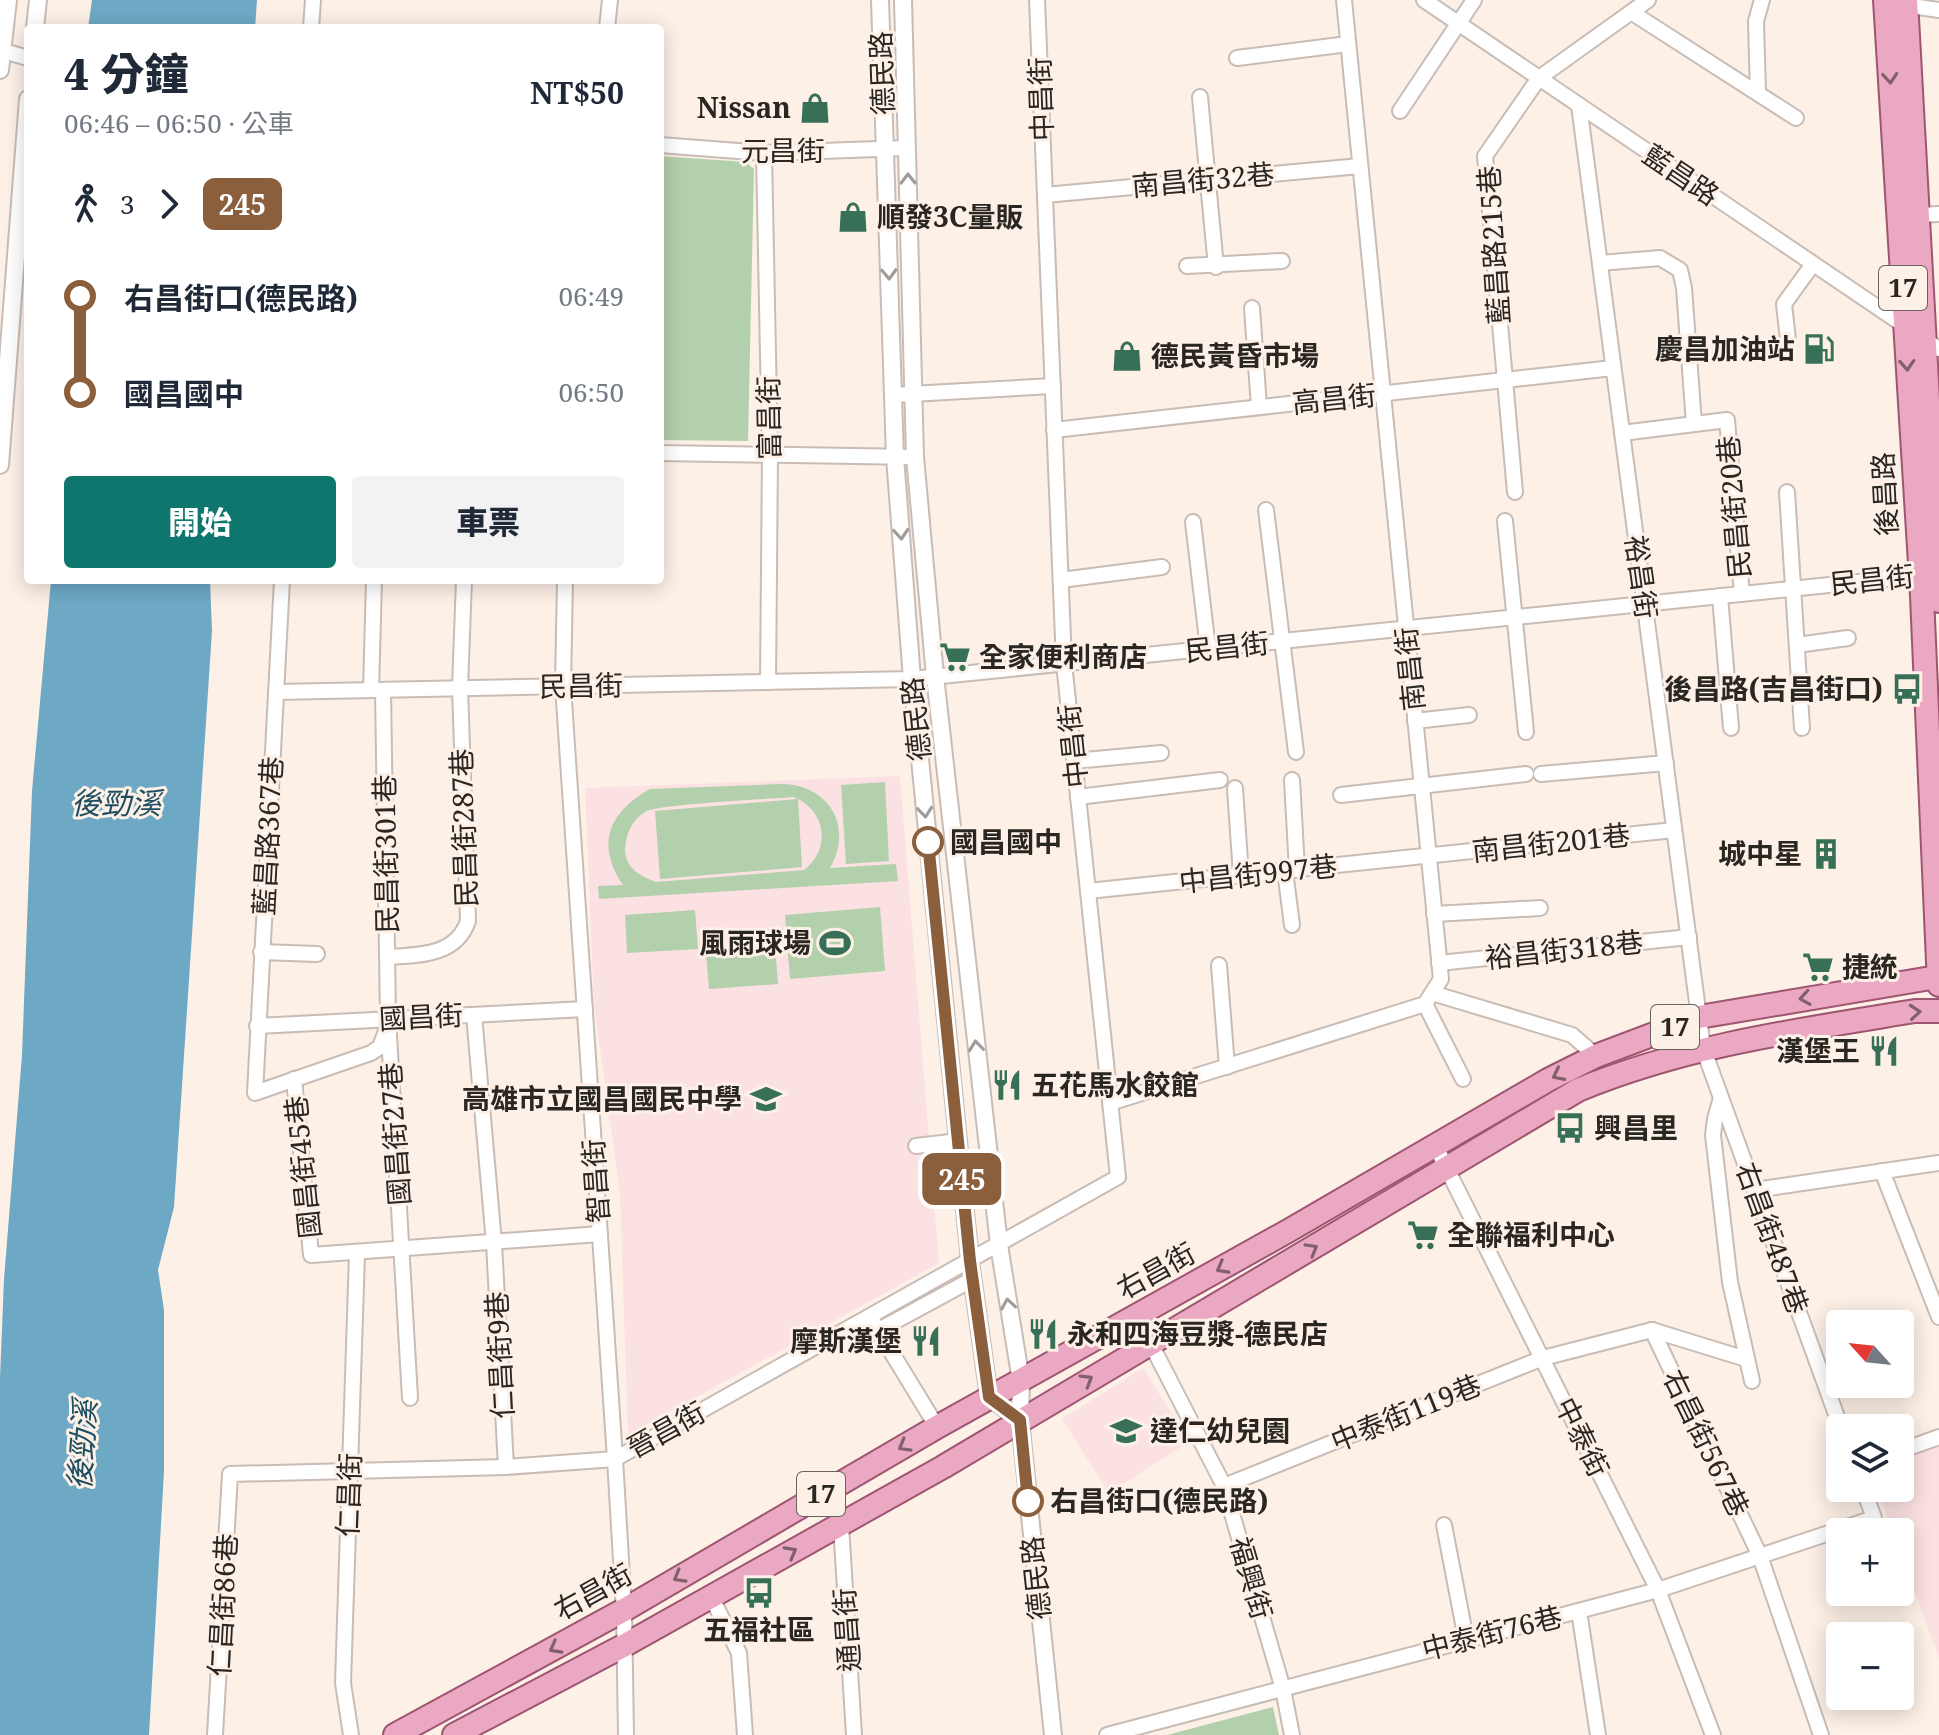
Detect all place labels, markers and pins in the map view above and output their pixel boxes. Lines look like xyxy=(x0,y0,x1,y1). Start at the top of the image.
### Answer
place label: Nissan xyxy=(697,88,791,126)
shop icon: Nissan xyxy=(798,91,832,125)
place label: 順發3C量販 xyxy=(877,197,1024,235)
shop icon: 順發3C量販 xyxy=(836,200,870,234)
place label: 慶昌加油站 xyxy=(1655,329,1795,367)
fuel station icon: 慶昌加油站 xyxy=(1802,332,1836,366)
place label: 德民黃昏市場 xyxy=(1151,336,1319,374)
shop icon: 德民黃昏市場 xyxy=(1110,339,1144,373)
place label: 全家便利商店 xyxy=(979,637,1147,675)
supermarket icon: 全家便利商店 xyxy=(938,640,972,674)
place label: 後昌路(吉昌街口) xyxy=(1665,669,1883,707)
bus stop icon: 後昌路(吉昌街口) xyxy=(1890,672,1924,706)
place label: 國昌國中 xyxy=(950,822,1062,860)
marker: 國昌國中 xyxy=(913,827,943,857)
place label: 城中星 xyxy=(1718,834,1802,872)
building icon: 城中星 xyxy=(1809,837,1843,871)
place label: 風雨球場 xyxy=(699,923,811,961)
sports icon: 風雨球場 xyxy=(818,926,852,960)
place label: 捷統 xyxy=(1842,947,1898,985)
supermarket icon: 捷統 xyxy=(1801,950,1835,984)
place label: 漢堡王 xyxy=(1776,1031,1860,1069)
restaurant icon: 漢堡王 xyxy=(1867,1034,1901,1068)
place label: 五花馬水餃館 xyxy=(1031,1065,1199,1103)
restaurant icon: 五花馬水餃館 xyxy=(990,1068,1024,1102)
place label: 高雄市立國昌國民中學 xyxy=(462,1079,742,1117)
school or university icon: 高雄市立國昌國民中學 xyxy=(749,1082,783,1116)
place label: 興昌里 xyxy=(1594,1108,1678,1146)
bus stop icon: 興昌里 xyxy=(1553,1111,1587,1145)
place label: 全聯福利中心 xyxy=(1447,1215,1615,1253)
supermarket icon: 全聯福利中心 xyxy=(1406,1218,1440,1252)
place label: 永和四海豆漿-德民店 xyxy=(1067,1314,1328,1352)
restaurant icon: 永和四海豆漿-德民店 xyxy=(1026,1317,1060,1351)
place label: 摩斯漢堡 xyxy=(790,1321,902,1359)
restaurant icon: 摩斯漢堡 xyxy=(909,1324,943,1358)
place label: 達仁幼兒園 xyxy=(1150,1411,1290,1449)
school or university icon: 達仁幼兒園 xyxy=(1109,1414,1143,1448)
place label: 右昌街口(德民路) xyxy=(1050,1481,1268,1519)
marker: 右昌街口(德民路) xyxy=(1013,1486,1043,1516)
bus stop icon: 五福社區 xyxy=(742,1576,776,1610)
place label: 五福社區 xyxy=(703,1610,815,1648)

